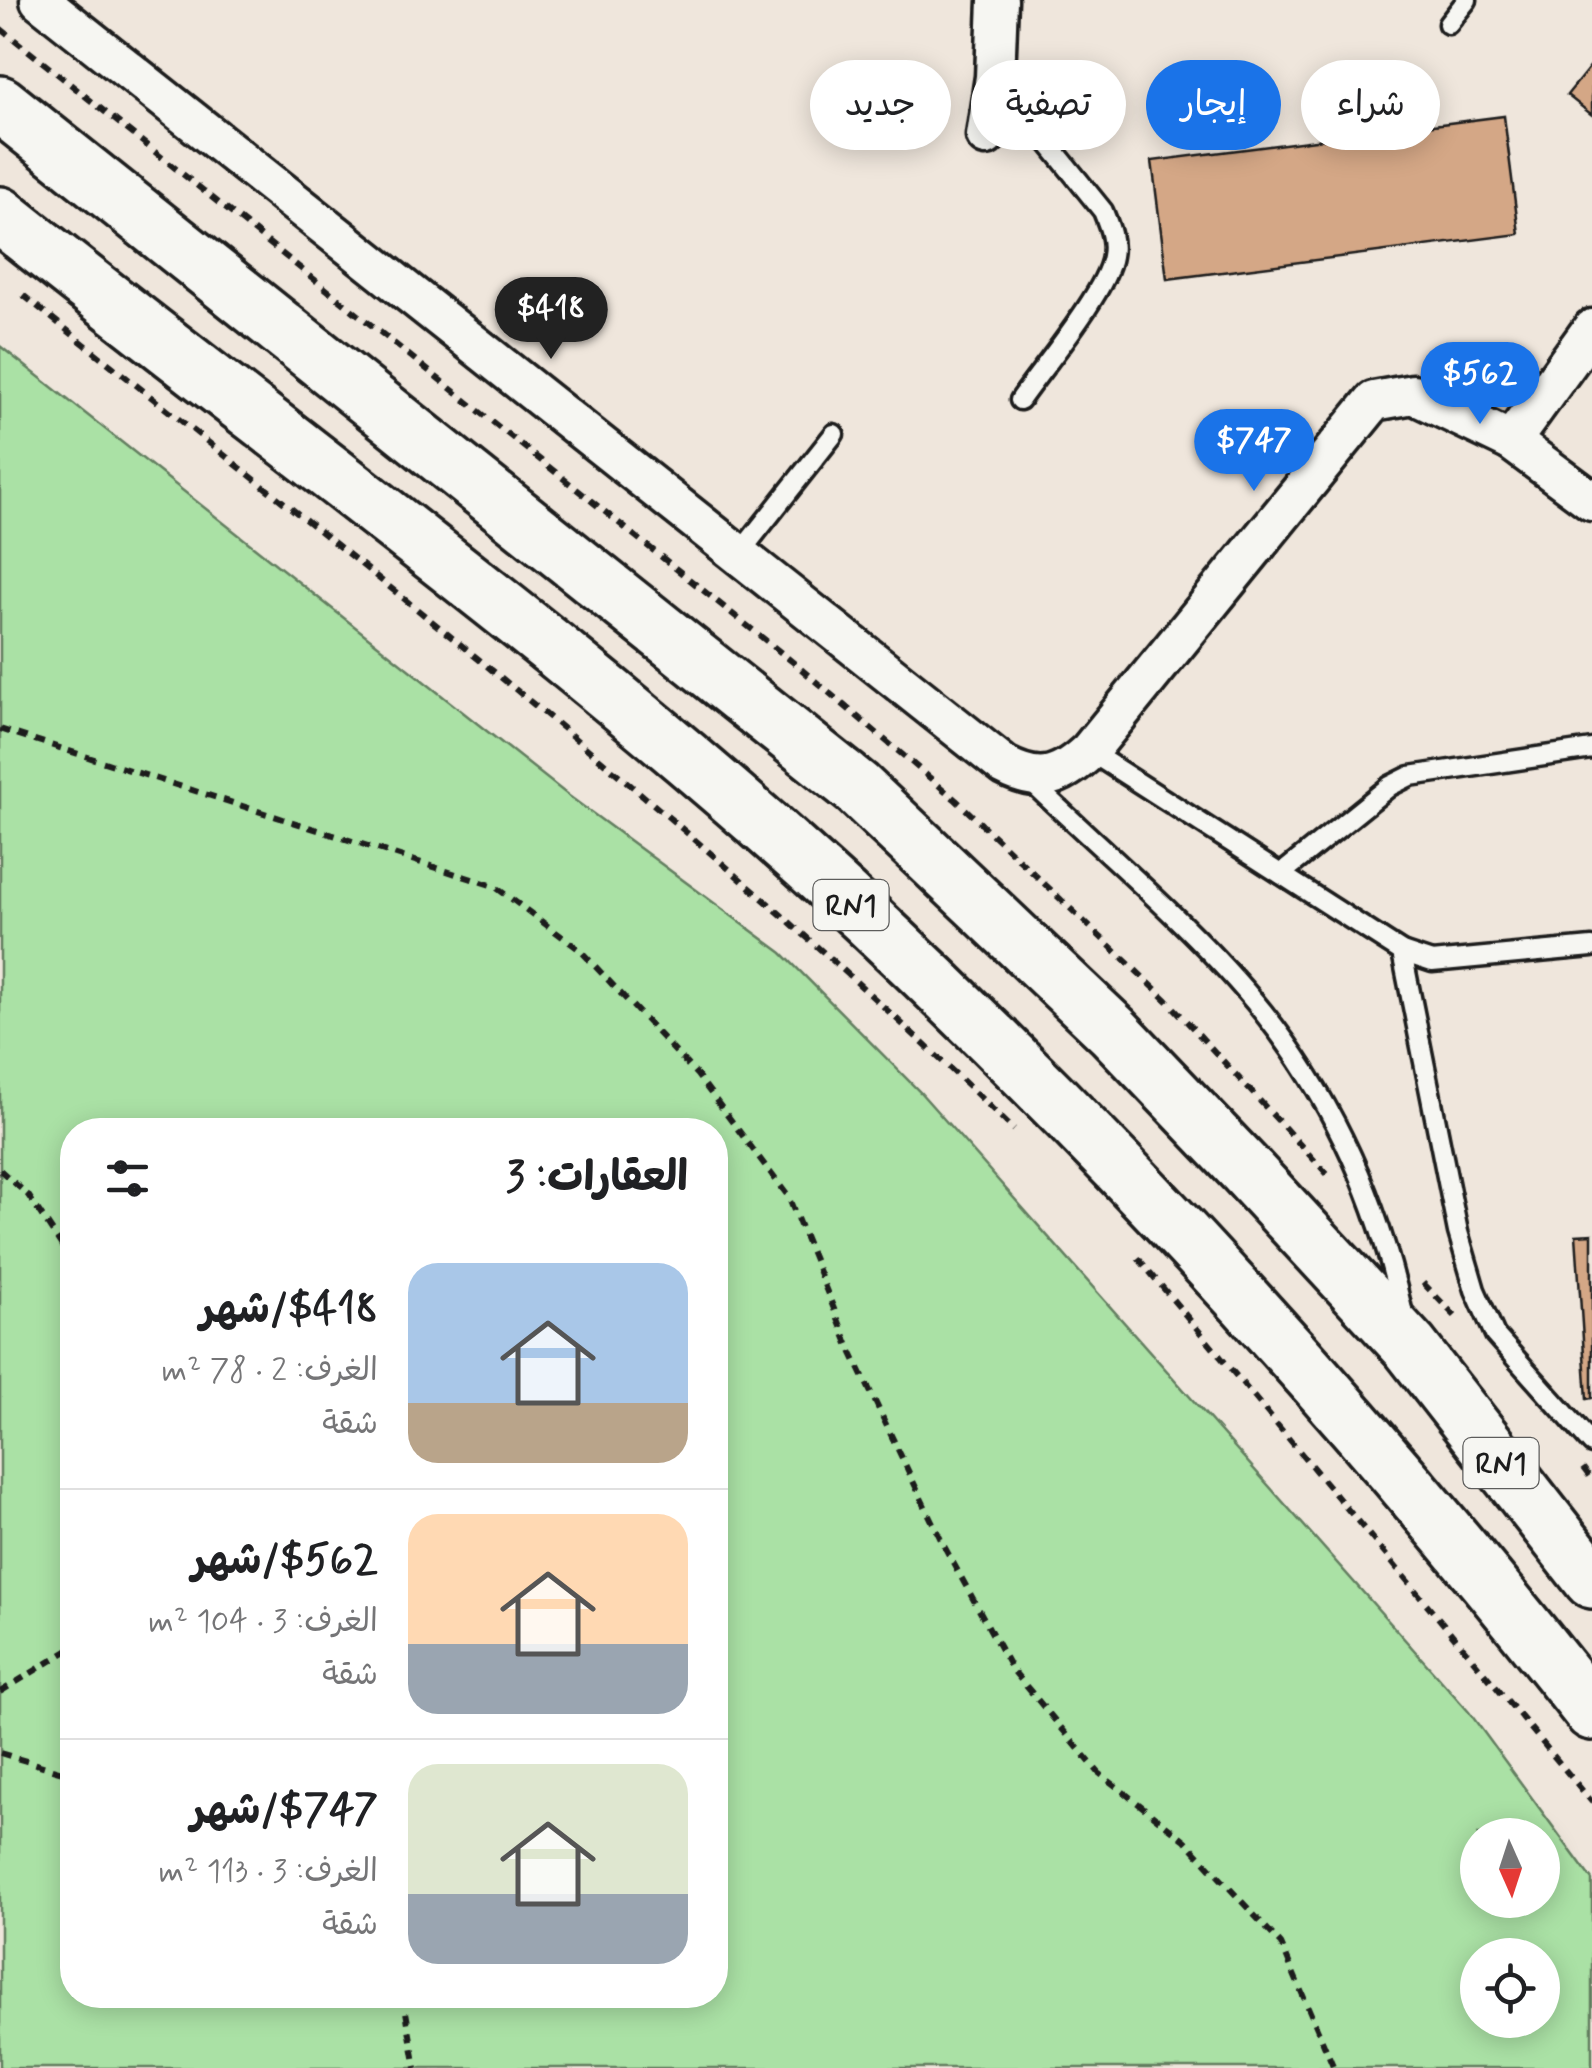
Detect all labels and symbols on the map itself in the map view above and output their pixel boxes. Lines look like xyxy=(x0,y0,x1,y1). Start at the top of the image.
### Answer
pin: $418 xyxy=(492,277,610,362)
pin: $562 xyxy=(1421,342,1539,427)
pin: $747 xyxy=(1195,409,1313,494)
road number: RN1 xyxy=(814,880,888,930)
road number: RN1 xyxy=(1464,1438,1538,1488)
north arrow xyxy=(1460,1818,1560,1918)

